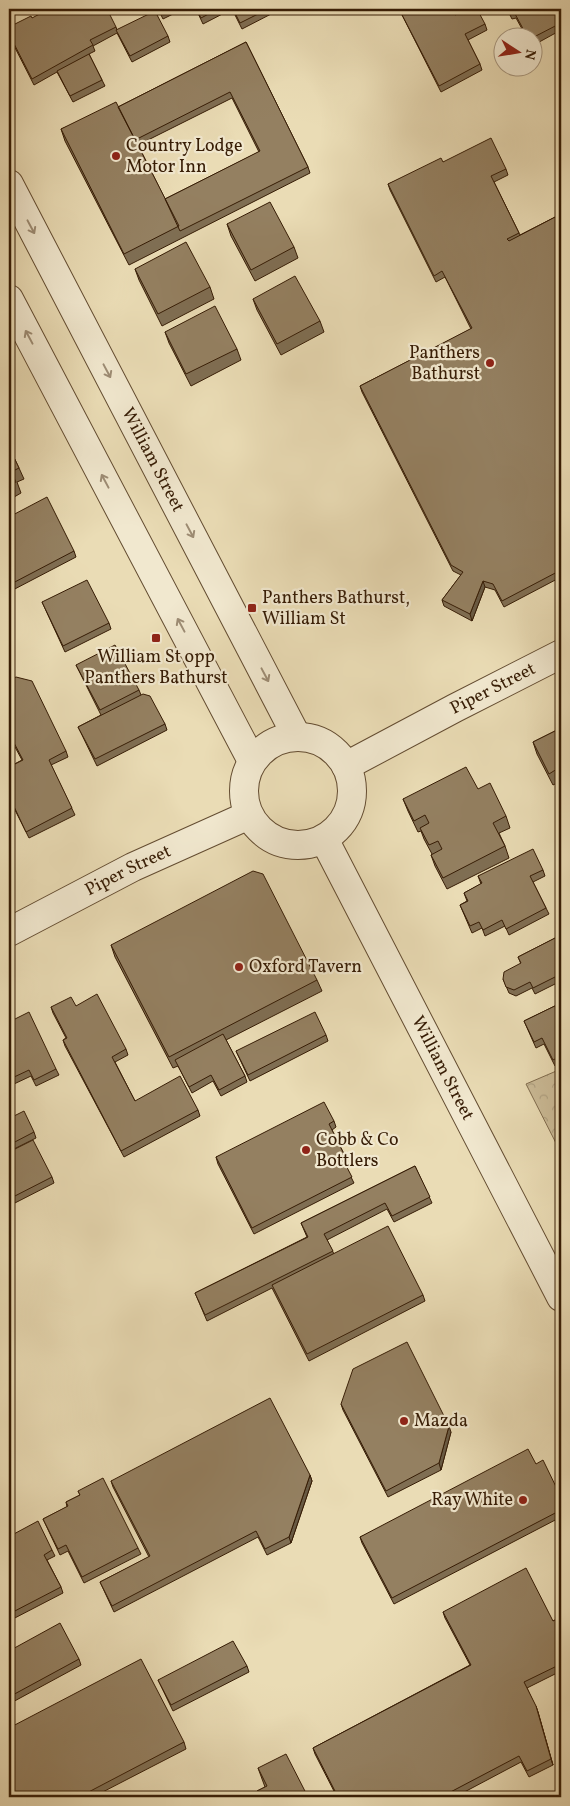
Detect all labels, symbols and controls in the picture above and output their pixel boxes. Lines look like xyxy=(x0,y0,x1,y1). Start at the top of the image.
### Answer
north arrow xyxy=(492,28,542,78)
text: N xyxy=(519,47,540,61)
place label: Country Lodge Motor Inn xyxy=(126,134,242,180)
marker: Country Lodge Motor Inn xyxy=(110,150,122,162)
one-way arrow xyxy=(27,219,36,234)
one-way arrow xyxy=(24,330,34,345)
place label: Panthers Bathurst xyxy=(409,341,480,387)
marker: Panthers Bathurst xyxy=(484,357,496,369)
one-way arrow xyxy=(102,363,112,378)
street label: William Street xyxy=(115,403,190,517)
one-way arrow xyxy=(100,474,110,489)
one-way arrow xyxy=(185,523,195,538)
place label: Panthers Bathurst, William St xyxy=(262,586,410,632)
marker: Panthers Bathurst, William St xyxy=(246,602,258,614)
one-way arrow xyxy=(175,618,185,633)
marker: William St opp Panthers Bathurst xyxy=(150,632,162,644)
place label: William St opp Panthers Bathurst xyxy=(84,645,228,691)
street label: Piper Street xyxy=(446,656,540,721)
one-way arrow xyxy=(260,667,270,682)
street label: Piper Street xyxy=(81,839,175,902)
place label: Oxford Tavern xyxy=(249,955,362,980)
marker: Oxford Tavern xyxy=(233,961,245,973)
street label: William Street xyxy=(405,1011,480,1125)
place label: Cobb & Co Bottlers xyxy=(316,1128,399,1174)
marker: Cobb & Co Bottlers xyxy=(300,1144,312,1156)
place label: Mazda xyxy=(414,1409,468,1434)
marker: Mazda xyxy=(398,1415,410,1427)
place label: Ray White xyxy=(431,1488,513,1513)
marker: Ray White xyxy=(517,1494,529,1506)

